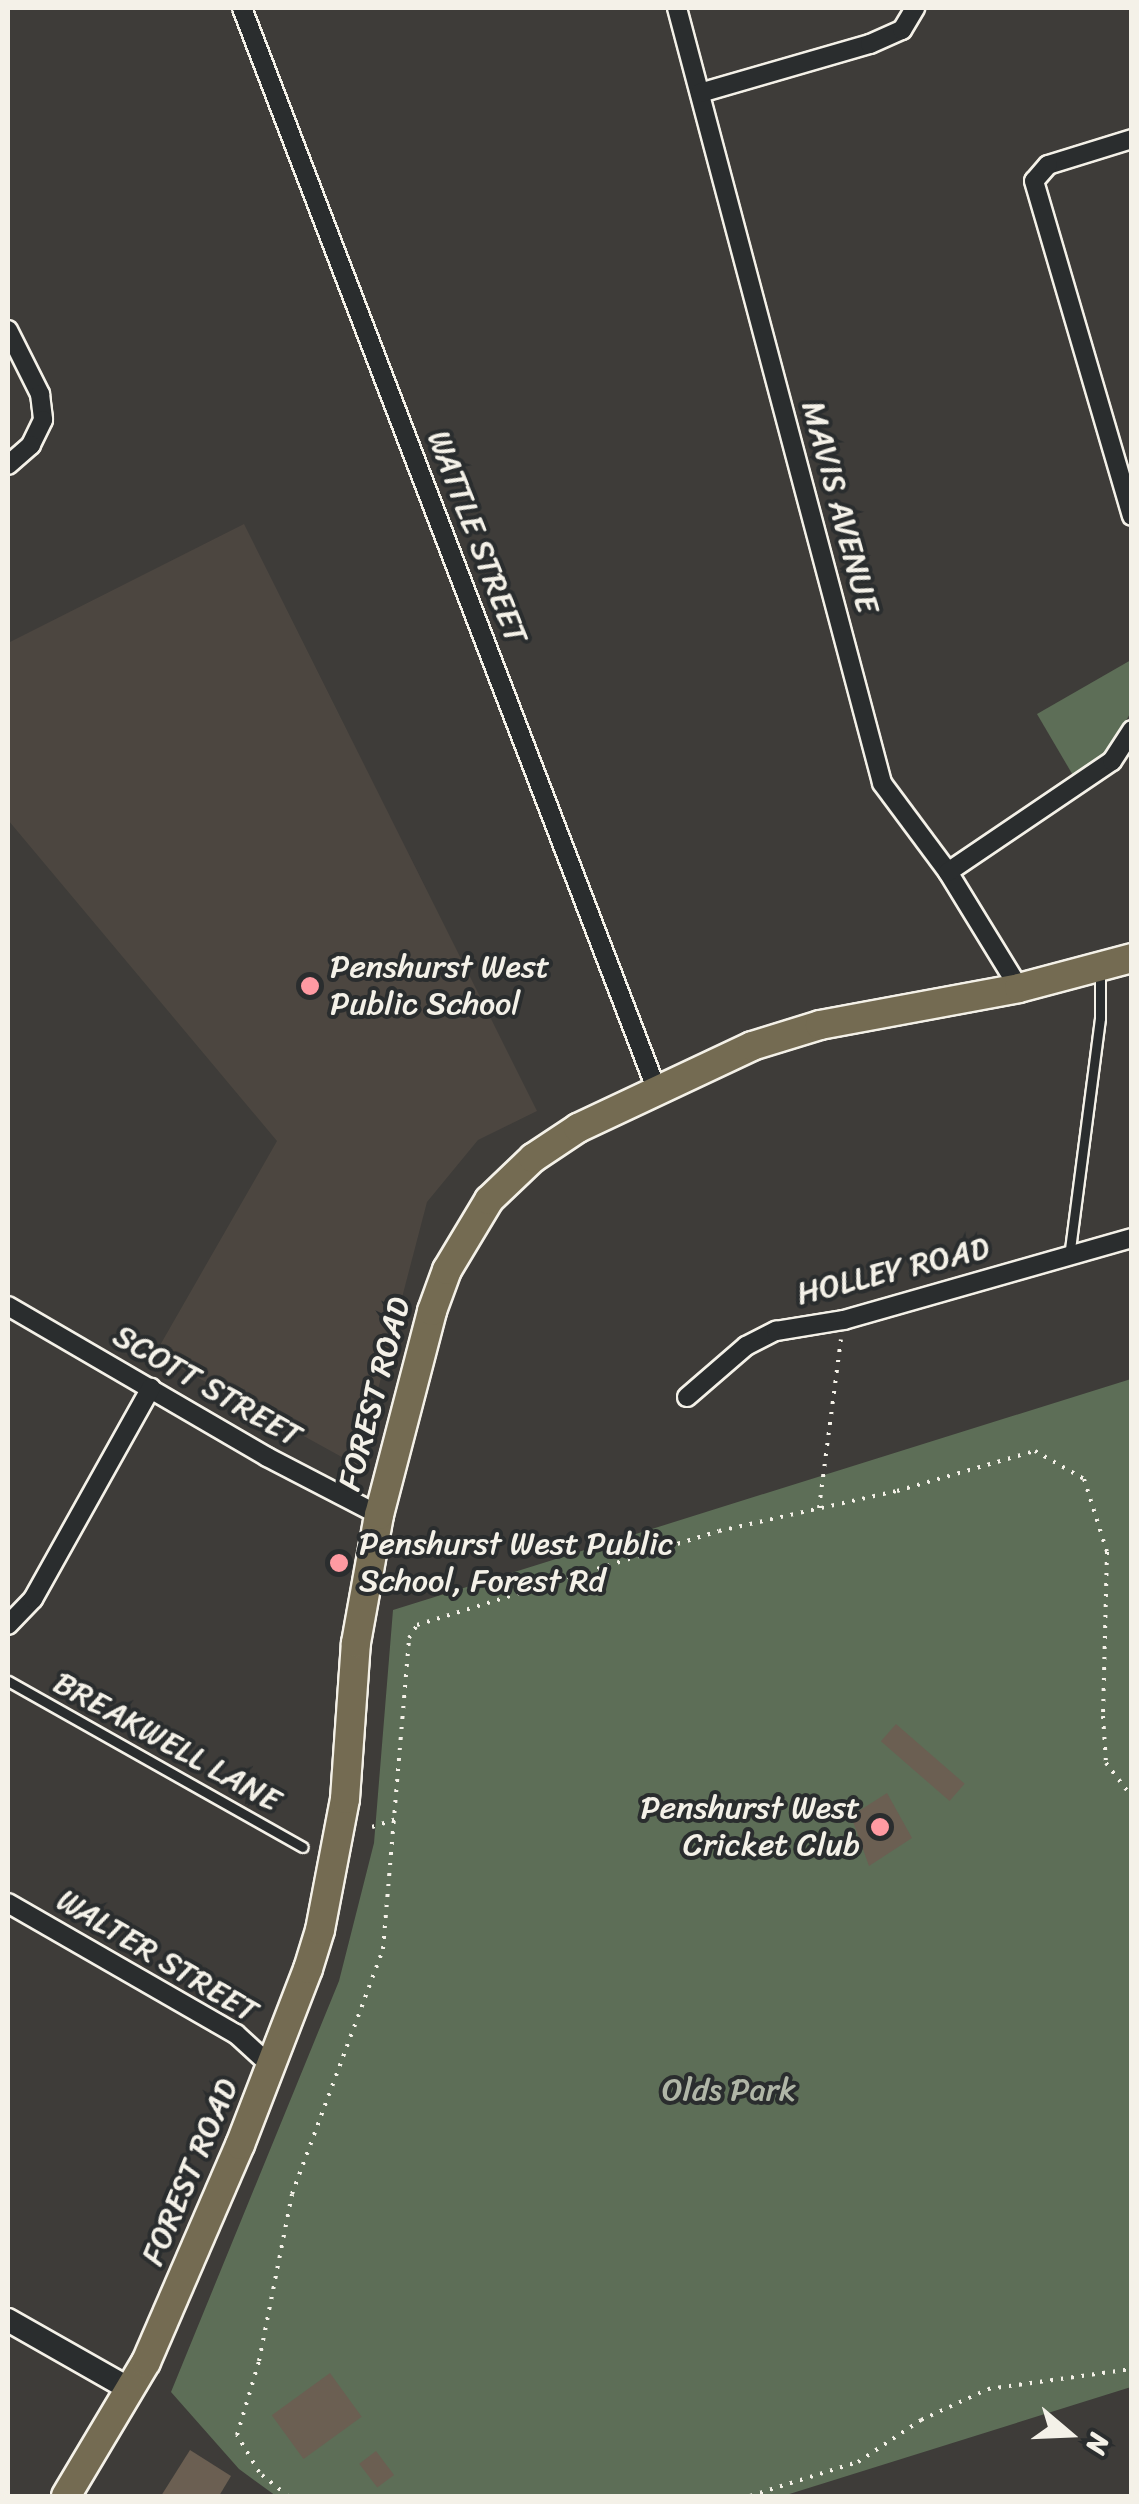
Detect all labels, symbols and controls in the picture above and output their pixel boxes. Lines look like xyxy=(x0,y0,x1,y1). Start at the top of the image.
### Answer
street label: MAVIS AVENUE xyxy=(793,396,887,618)
street label: WATTLE STREET xyxy=(419,424,535,650)
place label: Penshurst West Public School xyxy=(330,949,551,1024)
marker: Penshurst West Public School xyxy=(299,975,321,997)
street label: HOLLEY ROAD xyxy=(793,1229,993,1313)
street label: FOREST ROAD xyxy=(331,1293,419,1495)
street label: SCOTT STREET xyxy=(105,1316,309,1456)
place label: Penshurst West Public School, Forest Rd xyxy=(359,1526,676,1601)
marker: Penshurst West Public School, Forest Rd xyxy=(328,1552,350,1574)
street label: BREAKWELL LANE xyxy=(47,1664,287,1820)
place label: Penshurst West Cricket Club xyxy=(639,1790,860,1865)
marker: Penshurst West Cricket Club xyxy=(869,1816,891,1838)
street label: WALTER STREET xyxy=(49,1881,265,2031)
park label: Olds Park xyxy=(662,2071,796,2109)
street label: FOREST ROAD xyxy=(134,2073,246,2271)
north arrow xyxy=(1019,2384,1119,2484)
text: N xyxy=(1072,2427,1124,2461)

